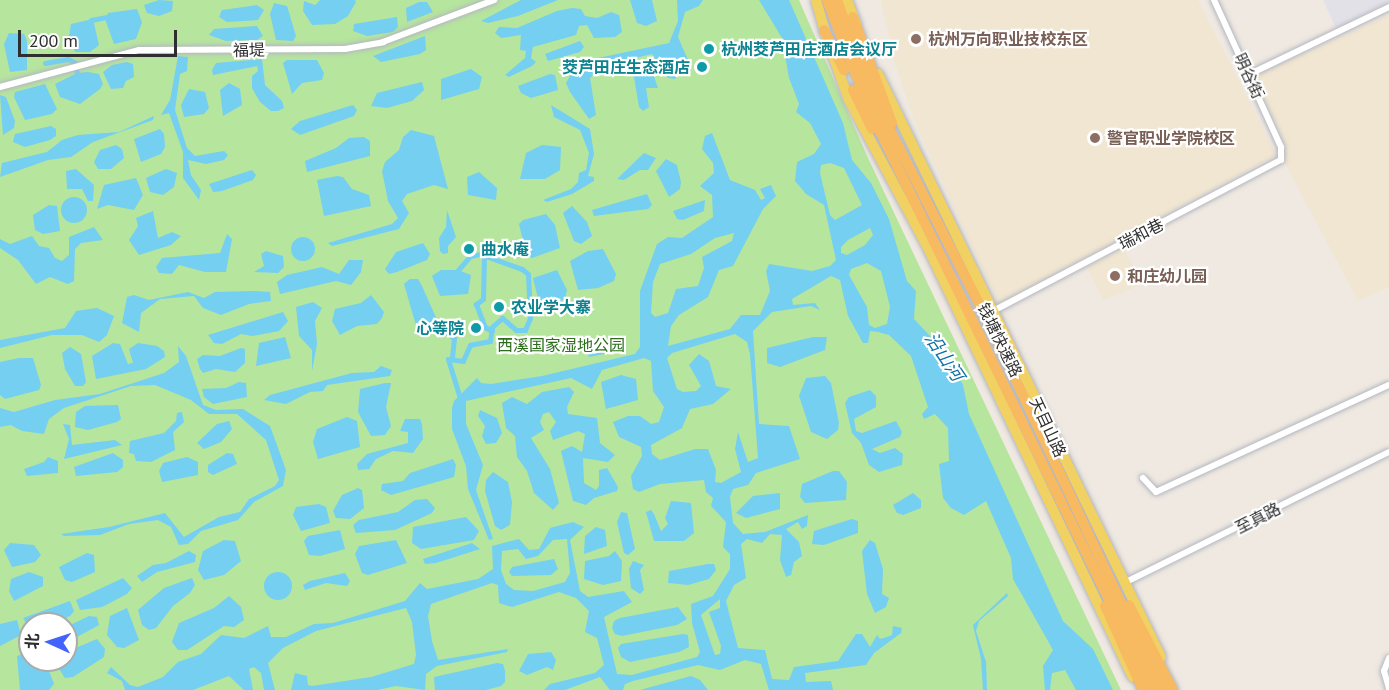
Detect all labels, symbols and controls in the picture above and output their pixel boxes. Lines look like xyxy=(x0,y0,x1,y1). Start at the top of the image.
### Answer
scale bar xyxy=(21,18,180,56)
text: 200 m xyxy=(29,29,78,52)
place label: 杭州万向职业技校东区 xyxy=(928,29,1088,49)
marker: 杭州万向职业技校东区 xyxy=(909,32,923,46)
place label: 杭州茭芦田庄酒店会议厅 xyxy=(721,39,897,59)
street label: 福堤 xyxy=(233,40,265,60)
marker: 杭州茭芦田庄酒店会议厅 xyxy=(702,42,716,56)
street label: 明谷街 xyxy=(1230,50,1268,102)
place label: 茭芦田庄生态酒店 xyxy=(562,57,690,77)
marker: 茭芦田庄生态酒店 xyxy=(695,60,709,74)
place label: 警官职业学院校区 xyxy=(1107,128,1235,148)
marker: 警官职业学院校区 xyxy=(1088,131,1102,145)
street label: 瑞和巷 xyxy=(1115,215,1167,253)
place label: 曲水庵 xyxy=(481,239,529,259)
marker: 曲水庵 xyxy=(462,242,476,256)
place label: 和庄幼儿园 xyxy=(1127,266,1207,286)
marker: 和庄幼儿园 xyxy=(1108,269,1122,283)
place label: 农业学大寨 xyxy=(511,297,591,317)
marker: 农业学大寨 xyxy=(492,300,506,314)
street label: 钱塘快速路 xyxy=(974,300,1026,380)
place label: 心等院 xyxy=(416,318,464,338)
marker: 心等院 xyxy=(469,321,483,335)
water label: 沿山河 xyxy=(920,329,968,385)
park label: 西溪国家湿地公园 xyxy=(497,335,625,355)
street label: 天目山路 xyxy=(1026,394,1070,460)
street label: 至真路 xyxy=(1232,499,1284,537)
north arrow xyxy=(18,612,78,672)
text: 北 xyxy=(22,633,42,650)

